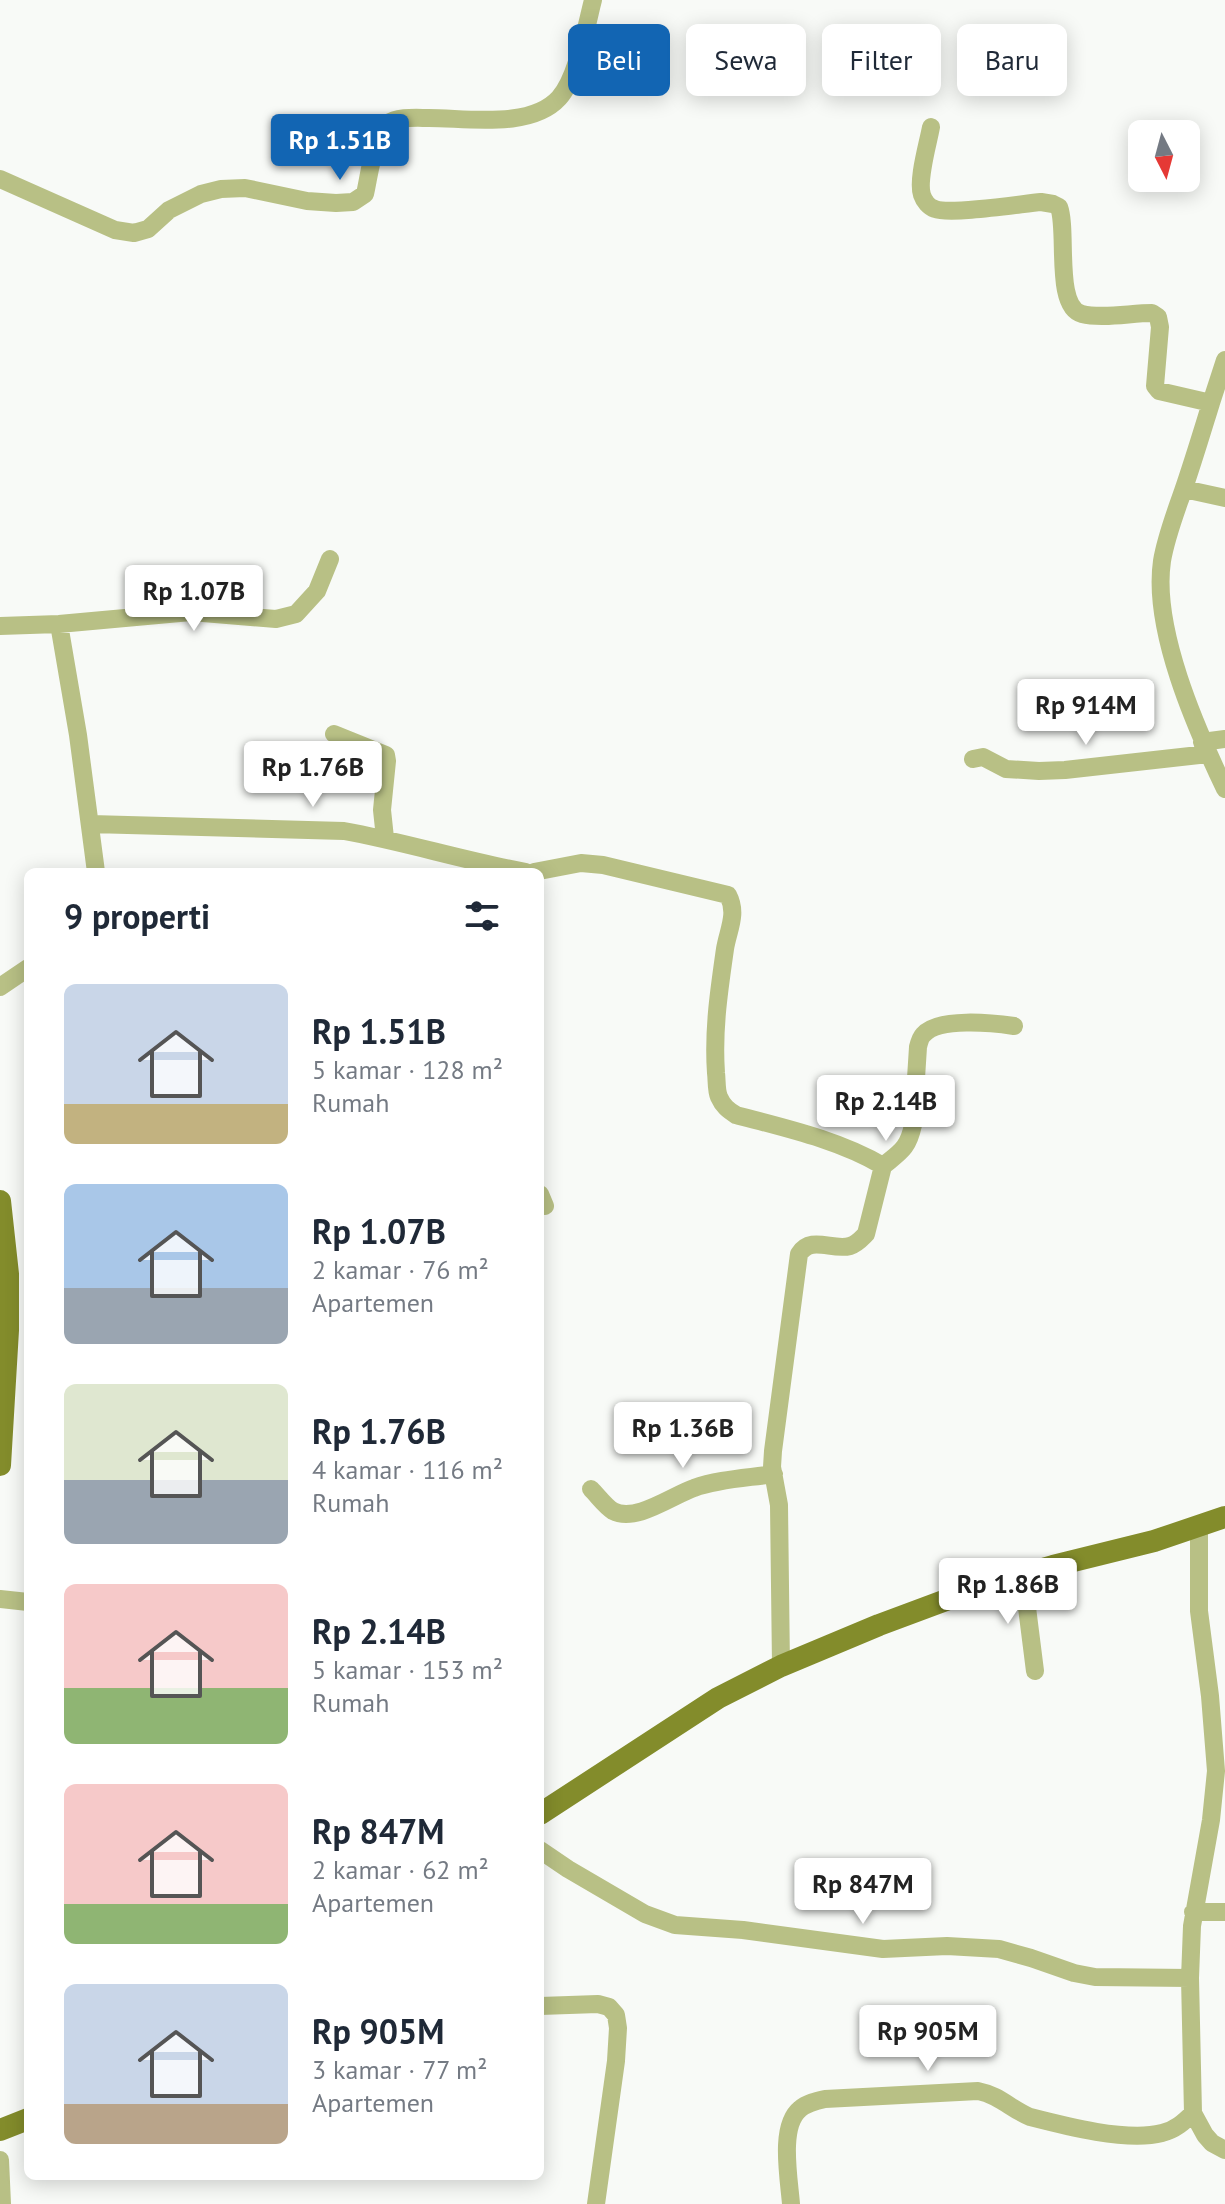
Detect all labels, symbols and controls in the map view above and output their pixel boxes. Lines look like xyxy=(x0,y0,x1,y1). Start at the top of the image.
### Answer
chip: Beli xyxy=(568,24,670,96)
chip: Sewa xyxy=(686,24,806,96)
chip: Filter xyxy=(822,24,941,96)
chip: Baru xyxy=(957,24,1067,96)
pin: Rp 1.51B xyxy=(257,114,423,182)
north arrow xyxy=(1128,120,1200,192)
map controls xyxy=(1128,120,1200,192)
text: Rp 1.51B xyxy=(289,123,391,156)
pin: Rp 1.07B xyxy=(111,565,277,633)
text: Rp 1.07B xyxy=(143,574,245,607)
pin: Rp 914M xyxy=(1012,679,1160,747)
text: Rp 914M xyxy=(1035,688,1137,721)
pin: Rp 1.76B xyxy=(230,741,396,809)
text: Rp 1.76B xyxy=(262,750,364,783)
text: 9 properti xyxy=(64,894,210,938)
icon: filters xyxy=(460,894,504,938)
text: Rp 1.51B xyxy=(312,1009,446,1053)
icon: home xyxy=(128,1016,224,1112)
text: 5 kamar · 128 m² xyxy=(312,1053,503,1086)
pin: Rp 2.14B xyxy=(803,1075,969,1143)
text: Rp 2.14B xyxy=(835,1084,937,1117)
text: Rumah xyxy=(312,1086,389,1119)
text: Rp 1.07B xyxy=(312,1209,446,1253)
icon: home xyxy=(128,1216,224,1312)
text: 2 kamar · 76 m² xyxy=(312,1253,489,1286)
text: Apartemen xyxy=(312,1286,434,1319)
pin: Rp 1.36B xyxy=(600,1402,766,1470)
text: Rp 1.76B xyxy=(312,1409,446,1453)
text: Rp 1.36B xyxy=(632,1411,734,1444)
icon: home xyxy=(128,1416,224,1512)
text: 4 kamar · 116 m² xyxy=(312,1453,503,1486)
text: Rumah xyxy=(312,1486,389,1519)
pin: Rp 1.86B xyxy=(925,1558,1091,1626)
text: Rp 1.86B xyxy=(957,1567,1059,1600)
text: Rp 2.14B xyxy=(312,1609,446,1653)
icon: home xyxy=(128,1616,224,1712)
text: 5 kamar · 153 m² xyxy=(312,1653,503,1686)
text: Rumah xyxy=(312,1686,389,1719)
text: Rp 847M xyxy=(312,1809,444,1853)
icon: home xyxy=(128,1816,224,1912)
text: 2 kamar · 62 m² xyxy=(312,1853,489,1886)
pin: Rp 847M xyxy=(789,1858,937,1926)
text: Rp 847M xyxy=(812,1867,914,1900)
text: Apartemen xyxy=(312,1886,434,1919)
pin: Rp 905M xyxy=(854,2005,1002,2073)
text: Rp 905M xyxy=(312,2009,444,2053)
text: Rp 905M xyxy=(877,2014,979,2047)
icon: home xyxy=(128,2016,224,2112)
text: 3 kamar · 77 m² xyxy=(312,2053,487,2086)
text: Apartemen xyxy=(312,2086,434,2119)

